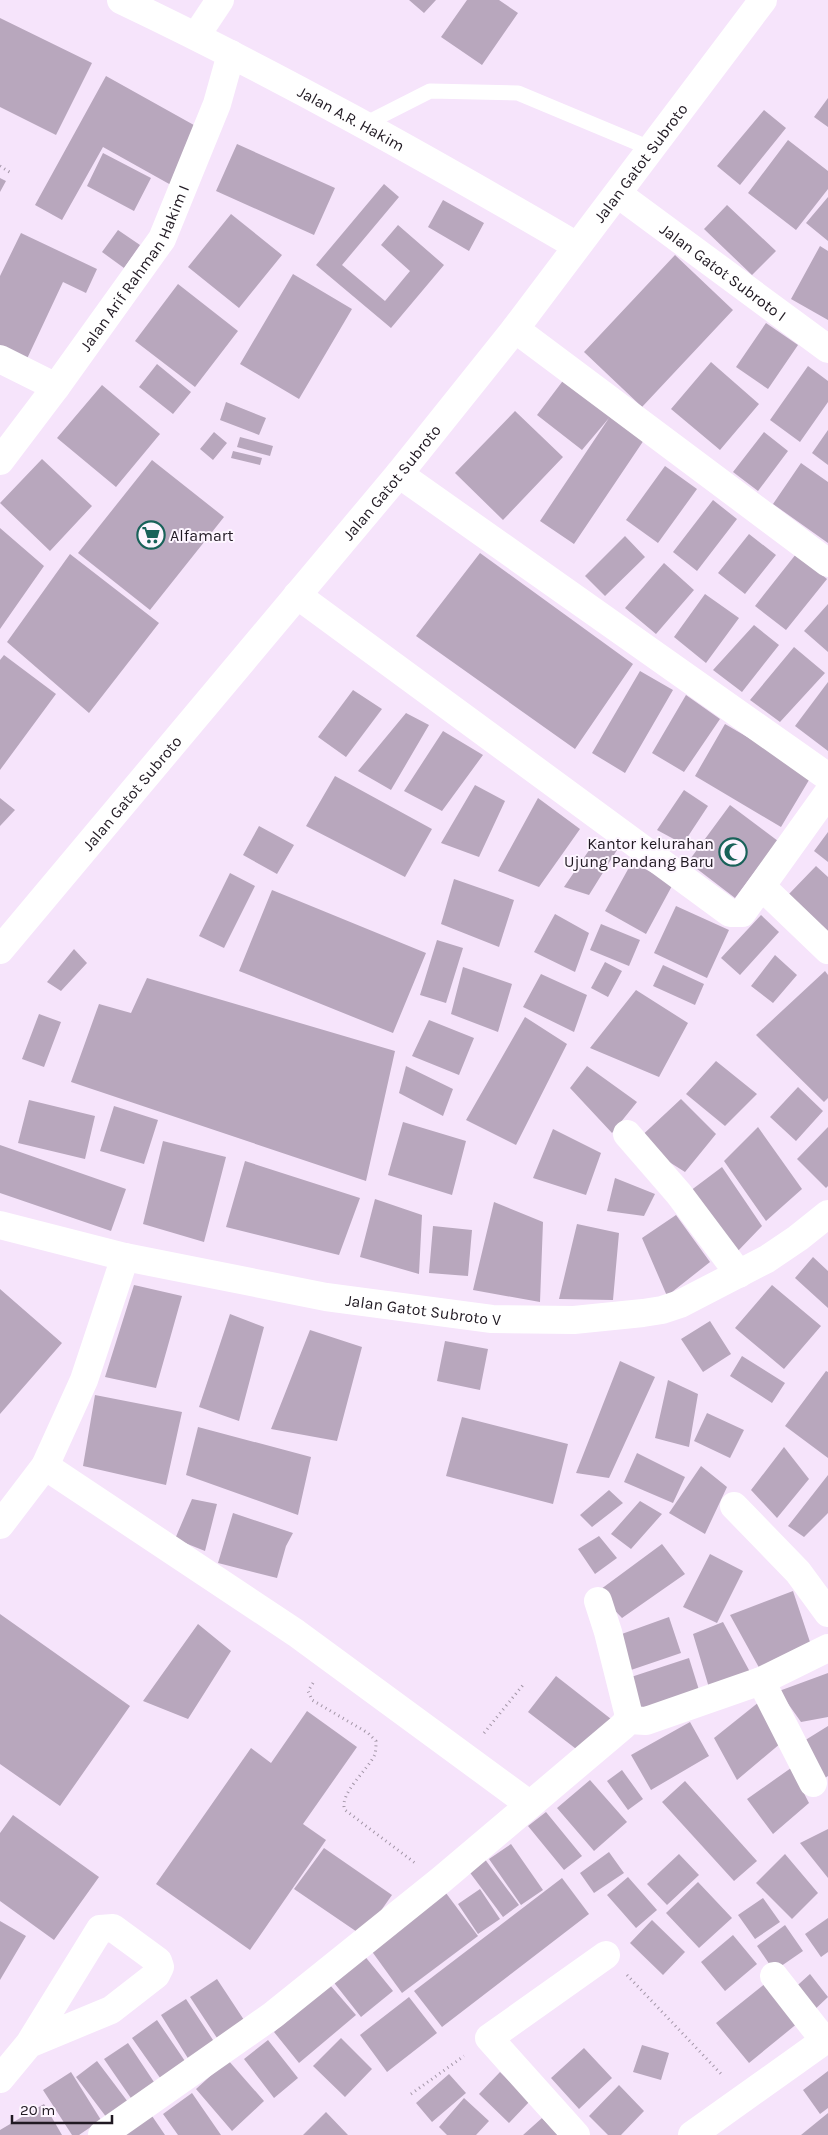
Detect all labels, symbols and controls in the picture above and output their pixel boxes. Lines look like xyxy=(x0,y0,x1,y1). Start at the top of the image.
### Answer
street label: Jalan A.R. Hakim xyxy=(295,81,408,155)
street label: Jalan Gatot Subroto xyxy=(589,100,691,226)
street label: Jalan Arif Rahman Hakim I xyxy=(75,182,193,355)
street label: Jalan Gatot Subroto I xyxy=(656,219,790,325)
street label: Jalan Gatot Subroto xyxy=(338,421,444,544)
supermarket icon: Alfamart xyxy=(136,520,166,550)
place label: Alfamart xyxy=(170,526,234,545)
street label: Jalan Gatot Subroto xyxy=(78,732,185,854)
place label: Kantor kelurahan Ujung Pandang Baru xyxy=(564,834,714,871)
mosque icon: Kantor kelurahan Ujung Pandang Baru xyxy=(718,837,748,867)
street label: Jalan Gatot Subroto V xyxy=(344,1290,501,1329)
scale bar xyxy=(12,2092,112,2124)
text: 20 m xyxy=(20,2101,55,2119)

